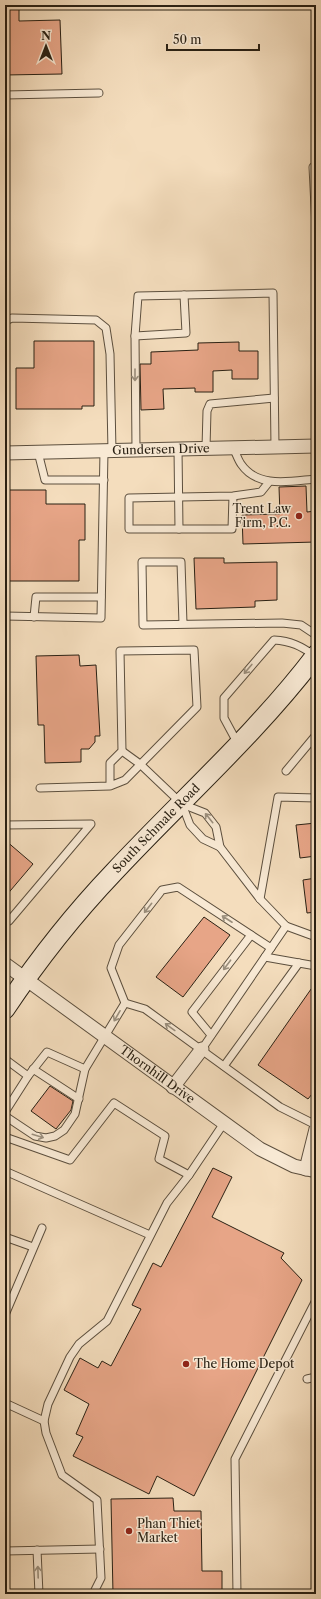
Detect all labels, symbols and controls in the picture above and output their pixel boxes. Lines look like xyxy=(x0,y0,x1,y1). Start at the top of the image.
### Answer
north arrow xyxy=(26,26,66,66)
scale bar xyxy=(167,26,259,52)
text: N xyxy=(41,29,51,43)
text: 50 m xyxy=(173,32,202,47)
one-way arrow xyxy=(131,368,139,381)
street label: Gundersen Drive xyxy=(112,440,210,458)
place label: Trent Law Firm, P.C. xyxy=(232,501,292,530)
marker: Trent Law Firm, P.C. xyxy=(294,511,304,521)
one-way arrow xyxy=(244,664,253,675)
street label: South Schmale Road xyxy=(109,780,203,876)
one-way arrow xyxy=(204,813,213,824)
one-way arrow xyxy=(144,903,152,914)
one-way arrow xyxy=(222,915,233,923)
one-way arrow xyxy=(223,960,231,971)
one-way arrow xyxy=(113,1010,121,1022)
one-way arrow xyxy=(165,1023,176,1031)
street label: Thornhill Drive xyxy=(117,1042,198,1106)
one-way arrow xyxy=(32,1133,45,1140)
place label: The Home Depot xyxy=(194,1356,295,1371)
marker: The Home Depot xyxy=(181,1359,191,1369)
place label: Phan Thiet Market xyxy=(137,1516,201,1545)
marker: Phan Thiet Market xyxy=(124,1526,134,1536)
one-way arrow xyxy=(34,1566,42,1579)

